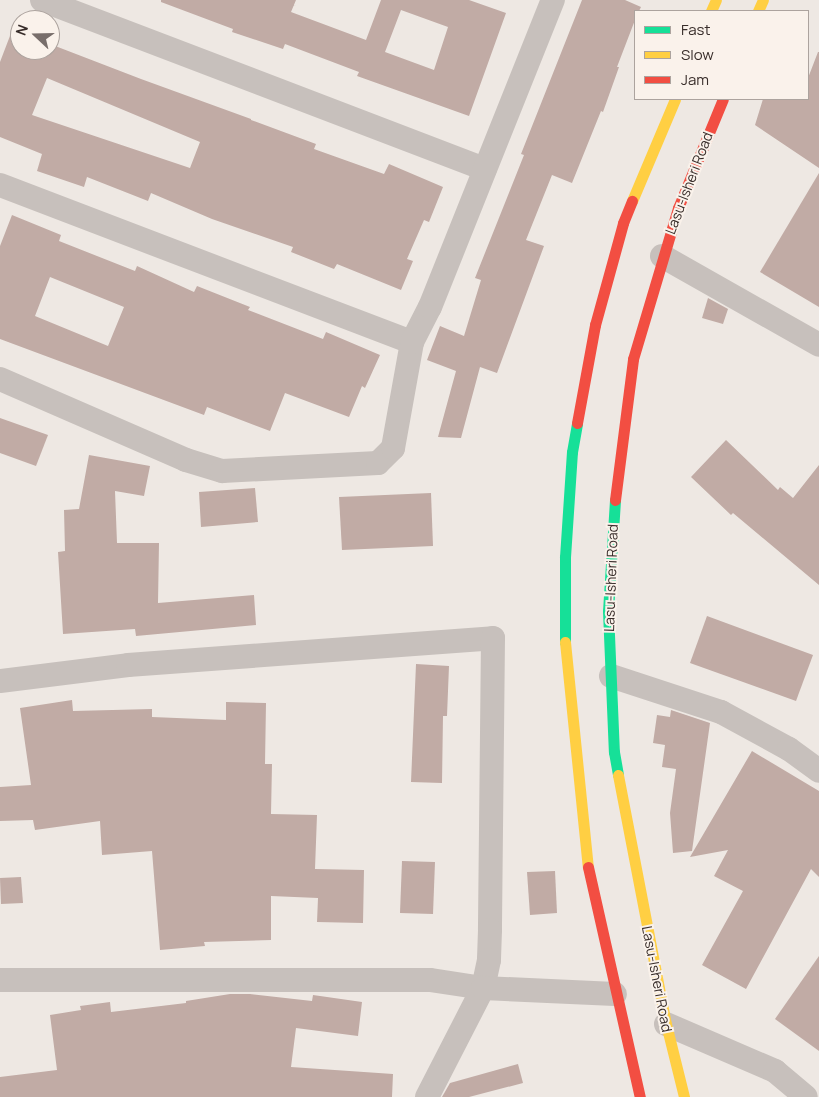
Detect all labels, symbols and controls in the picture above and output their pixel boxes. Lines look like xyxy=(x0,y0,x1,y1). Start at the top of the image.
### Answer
north arrow xyxy=(10,10,60,60)
legend xyxy=(634,10,809,100)
text: Fast xyxy=(681,19,710,40)
text: N xyxy=(11,22,32,38)
text: Slow xyxy=(681,44,714,65)
text: Jam xyxy=(681,69,709,90)
street label: Lasu-Isheri Road xyxy=(662,130,716,236)
street label: Lasu-Isheri Road xyxy=(601,524,621,632)
street label: Lasu-Isheri Road xyxy=(638,924,676,1034)

